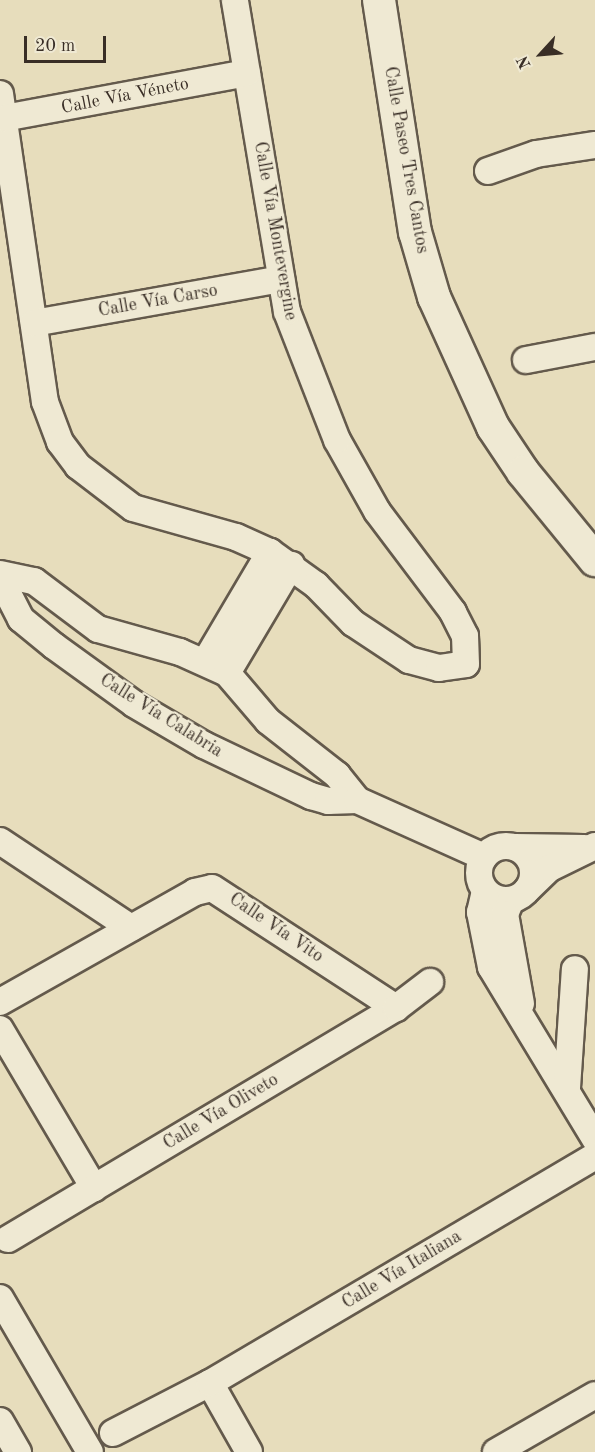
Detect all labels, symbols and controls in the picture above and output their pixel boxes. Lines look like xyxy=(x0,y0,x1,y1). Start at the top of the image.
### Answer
scale bar xyxy=(27,24,110,62)
north arrow xyxy=(511,24,571,84)
text: 20 m xyxy=(35,37,75,55)
text: N xyxy=(515,53,535,71)
street label: Calle Paseo Tres Cantos xyxy=(379,65,433,255)
street label: Calle Vía Véneto xyxy=(59,73,191,119)
street label: Calle Vía Montevergine xyxy=(249,140,301,322)
street label: Calle Vía Carso xyxy=(97,280,219,322)
street label: Calle Vía Calabria xyxy=(96,669,226,763)
street label: Calle Vía Vito xyxy=(225,889,327,967)
street label: Calle Vía Oliveto xyxy=(160,1069,282,1155)
street label: Calle Vía Italiana xyxy=(338,1226,466,1314)

